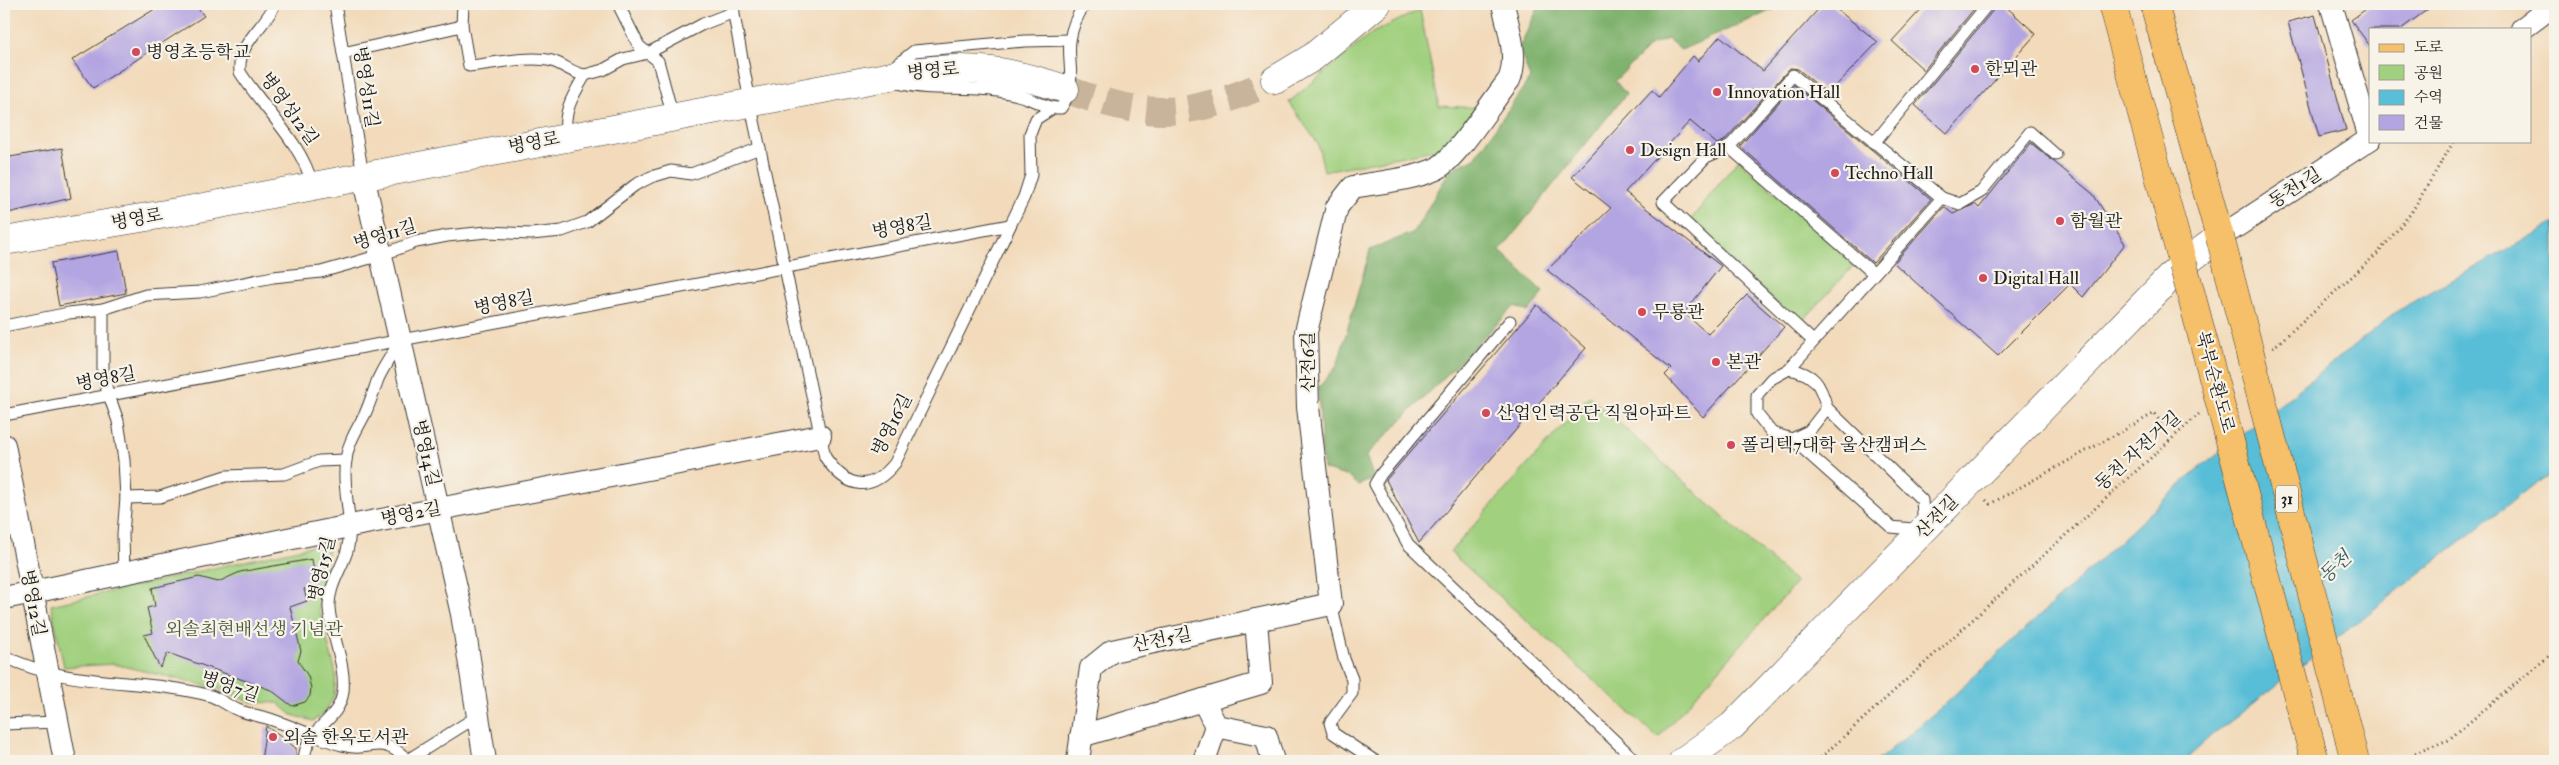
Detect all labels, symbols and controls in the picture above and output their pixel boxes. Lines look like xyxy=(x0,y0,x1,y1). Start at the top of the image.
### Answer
legend xyxy=(2369,28,2532,142)
text: 도로 xyxy=(2414,38,2443,57)
place label: 병영초등학교 xyxy=(146,41,251,64)
street label: 병영성11길 xyxy=(348,45,384,129)
marker: 병영초등학교 xyxy=(130,46,142,58)
street label: 병영로 xyxy=(906,57,960,85)
place label: 한뫼관 xyxy=(1985,58,2038,81)
marker: 한뫼관 xyxy=(1969,63,1981,75)
text: 공원 xyxy=(2414,64,2443,83)
street label: 병영성12길 xyxy=(255,68,323,150)
place label: Innovation Hall xyxy=(1727,81,1840,104)
marker: Innovation Hall xyxy=(1711,86,1723,98)
text: 수역 xyxy=(2414,88,2443,107)
text: 건물 xyxy=(2414,114,2443,133)
street label: 병영로 xyxy=(506,127,562,159)
place label: Design Hall xyxy=(1640,139,1727,162)
marker: Design Hall xyxy=(1624,144,1636,156)
place label: Techno Hall xyxy=(1845,162,1934,185)
street label: 동천1길 xyxy=(2264,162,2326,214)
marker: Techno Hall xyxy=(1829,167,1841,179)
street label: 병영로 xyxy=(109,203,165,235)
street label: 병영8길 xyxy=(870,210,934,244)
place label: 함월관 xyxy=(2070,210,2123,233)
street label: 병영11길 xyxy=(351,214,419,256)
marker: 함월관 xyxy=(2054,215,2066,227)
place label: Digital Hall xyxy=(1993,267,2079,290)
marker: Digital Hall xyxy=(1977,272,1989,284)
street label: 병영8길 xyxy=(472,286,536,320)
place label: 무룡관 xyxy=(1652,301,1705,324)
marker: 무룡관 xyxy=(1636,306,1648,318)
street label: 북부순환도로 xyxy=(2190,329,2240,435)
street label: 산전6길 xyxy=(1297,331,1320,393)
place label: 본관 xyxy=(1726,351,1761,374)
marker: 본관 xyxy=(1710,356,1722,368)
street label: 병영8길 xyxy=(74,362,138,396)
street label: 병영16길 xyxy=(866,390,918,460)
place label: 산업인력공단 직원아파트 xyxy=(1496,402,1692,425)
street label: 동천 자전거길 xyxy=(2090,406,2186,496)
marker: 산업인력공단 직원아파트 xyxy=(1480,407,1492,419)
street label: 병영14길 xyxy=(407,417,445,489)
place label: 폴리텍7대학 울산캠퍼스 xyxy=(1741,434,1928,457)
marker: 폴리텍7대학 울산캠퍼스 xyxy=(1725,439,1737,451)
road number: 31 xyxy=(2276,486,2298,512)
street label: 산전길 xyxy=(1911,490,1963,544)
street label: 병영2길 xyxy=(379,497,443,531)
street label: 병영15길 xyxy=(303,534,341,604)
water label: 동천 xyxy=(2313,545,2358,588)
street label: 병영12길 xyxy=(15,568,51,638)
park label: 외솔최현배선생 기념관 xyxy=(165,618,343,641)
street label: 산전5길 xyxy=(1130,623,1194,657)
street label: 병영7길 xyxy=(198,666,262,708)
place label: 외솔 한옥도서관 xyxy=(283,726,409,749)
marker: 외솔 한옥도서관 xyxy=(267,731,279,743)

